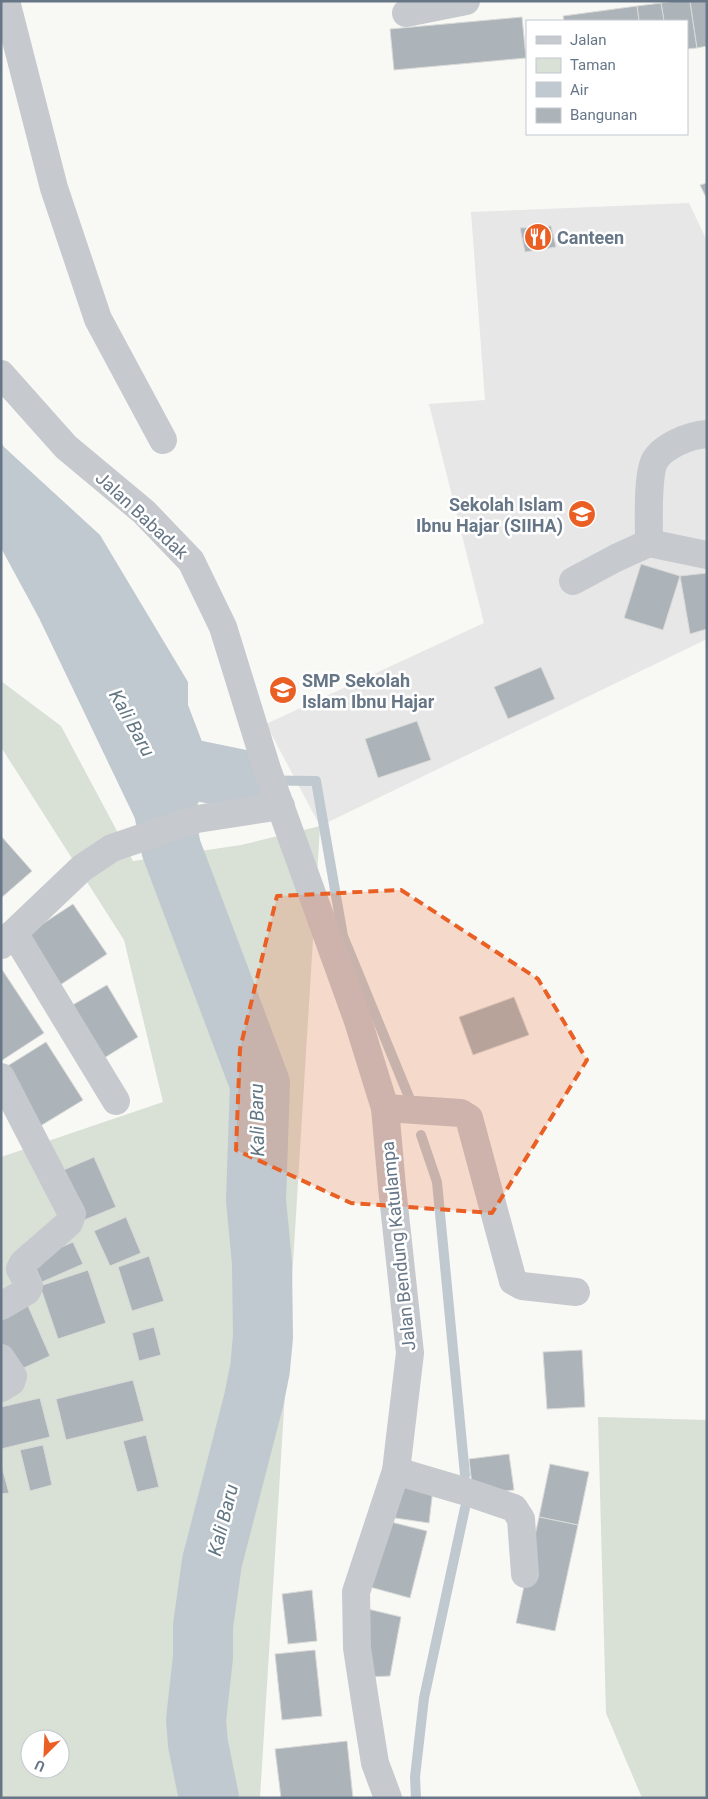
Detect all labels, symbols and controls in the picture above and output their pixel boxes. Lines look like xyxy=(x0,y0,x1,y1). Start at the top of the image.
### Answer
legend xyxy=(526,20,688,135)
text: Jalan xyxy=(570,31,607,49)
text: Taman xyxy=(570,56,616,74)
text: Air xyxy=(570,81,589,99)
text: Bangunan xyxy=(570,106,637,124)
restaurant icon: Canteen xyxy=(523,222,553,252)
place label: Canteen xyxy=(557,227,624,248)
street label: Jalan Babadak xyxy=(92,467,193,564)
place label: Sekolah Islam Ibnu Hajar (SIIHA) xyxy=(416,494,563,537)
school or university icon: Sekolah Islam Ibnu Hajar (SIIHA) xyxy=(567,499,597,529)
place label: SMP Sekolah Islam Ibnu Hajar xyxy=(302,670,435,712)
school or university icon: SMP Sekolah Islam Ibnu Hajar xyxy=(268,675,298,705)
water label: Kali Baru xyxy=(104,685,160,761)
water label: Kali Baru xyxy=(245,1083,269,1157)
street label: Jalan Bendung Katulampa xyxy=(377,1140,419,1352)
water label: Kali Baru xyxy=(203,1482,243,1558)
north arrow xyxy=(20,1729,70,1779)
text: U xyxy=(32,1757,47,1775)

